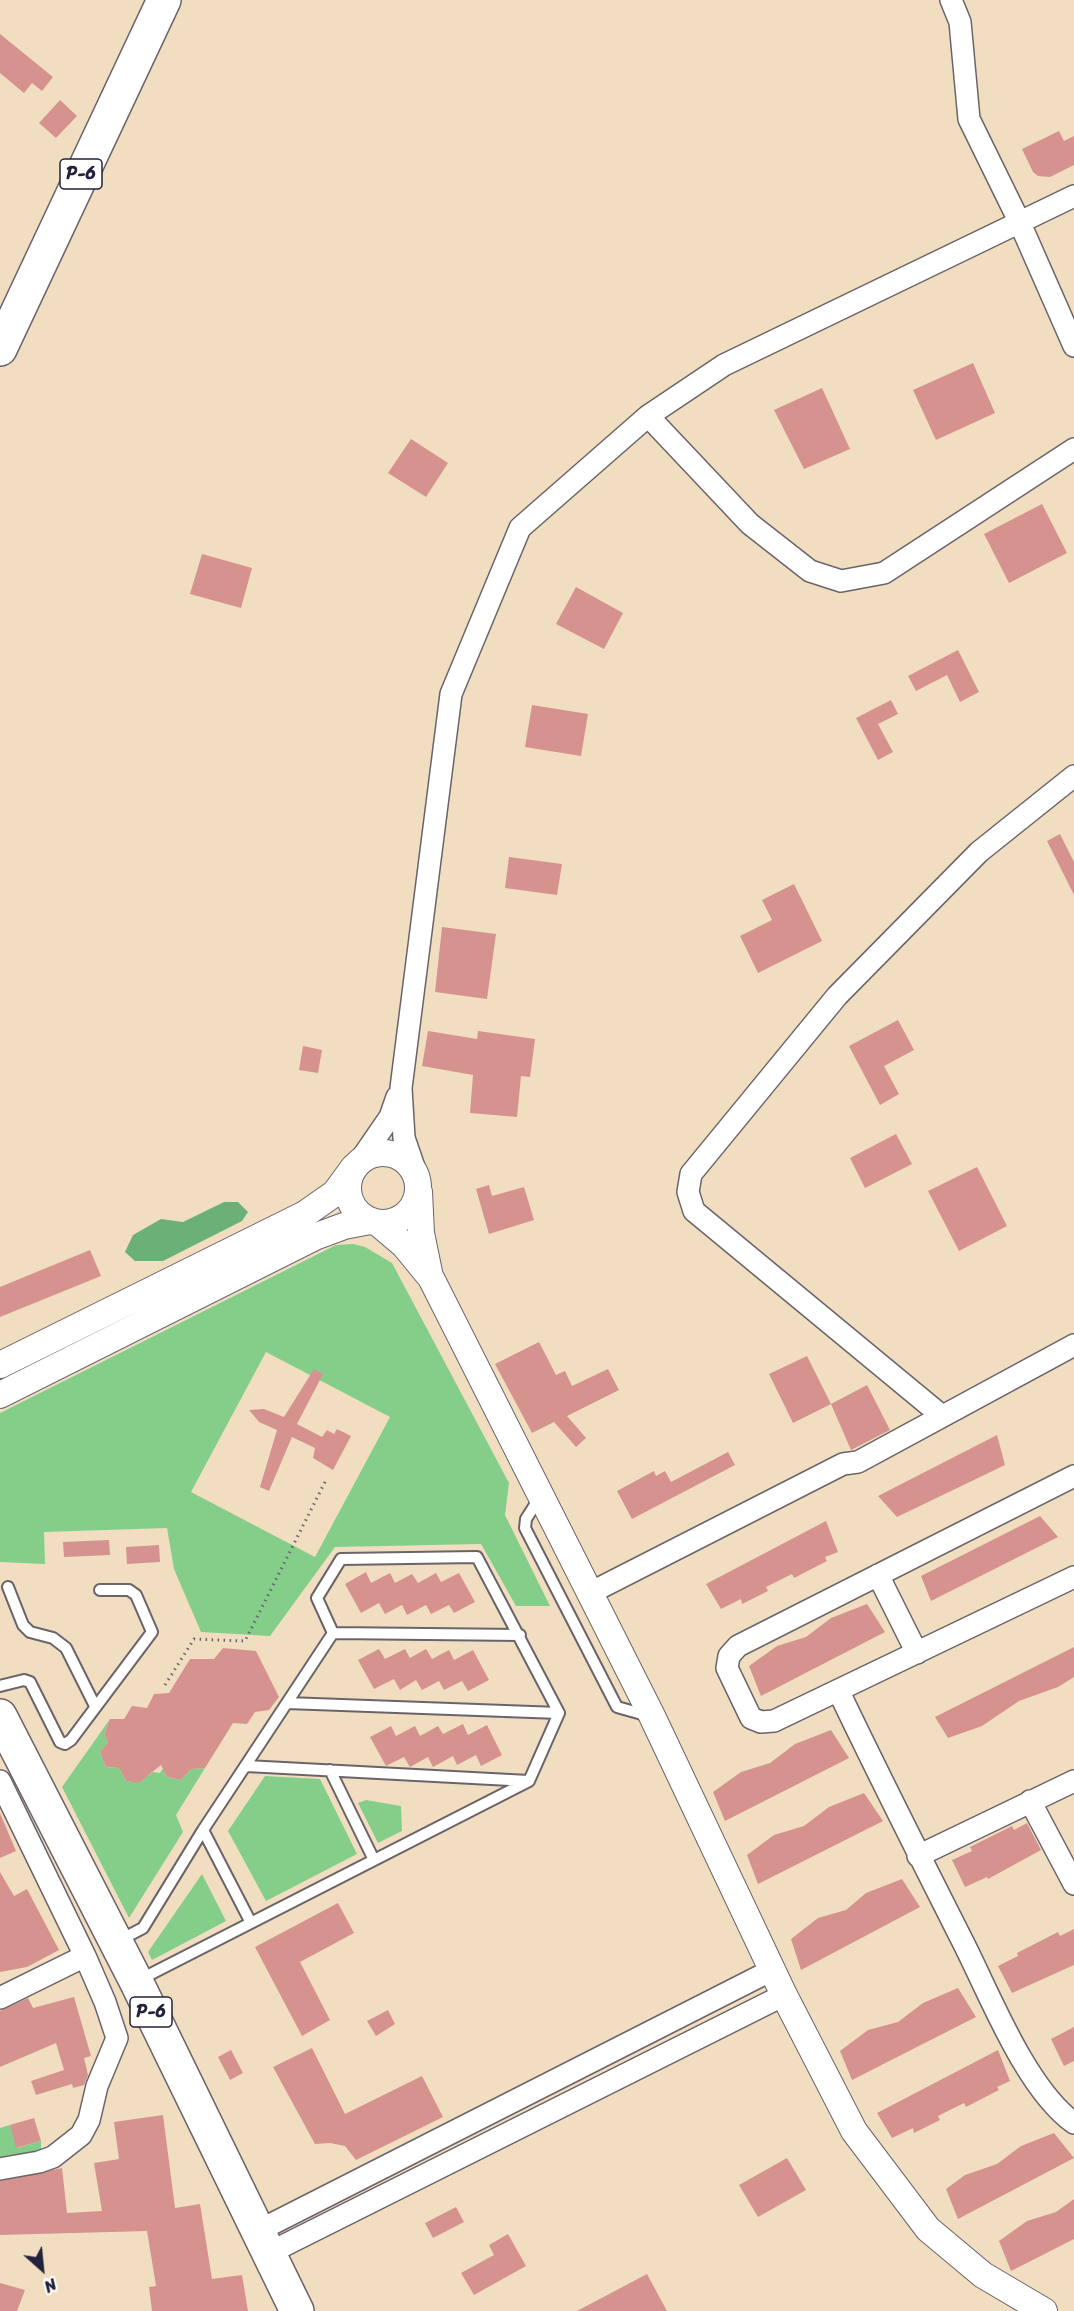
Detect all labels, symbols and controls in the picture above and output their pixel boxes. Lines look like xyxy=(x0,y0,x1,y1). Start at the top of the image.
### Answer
road number: P-6 xyxy=(60,159,102,189)
road number: P-6 xyxy=(130,1997,172,2027)
north arrow xyxy=(12,2239,72,2299)
text: N xyxy=(39,2270,62,2301)

